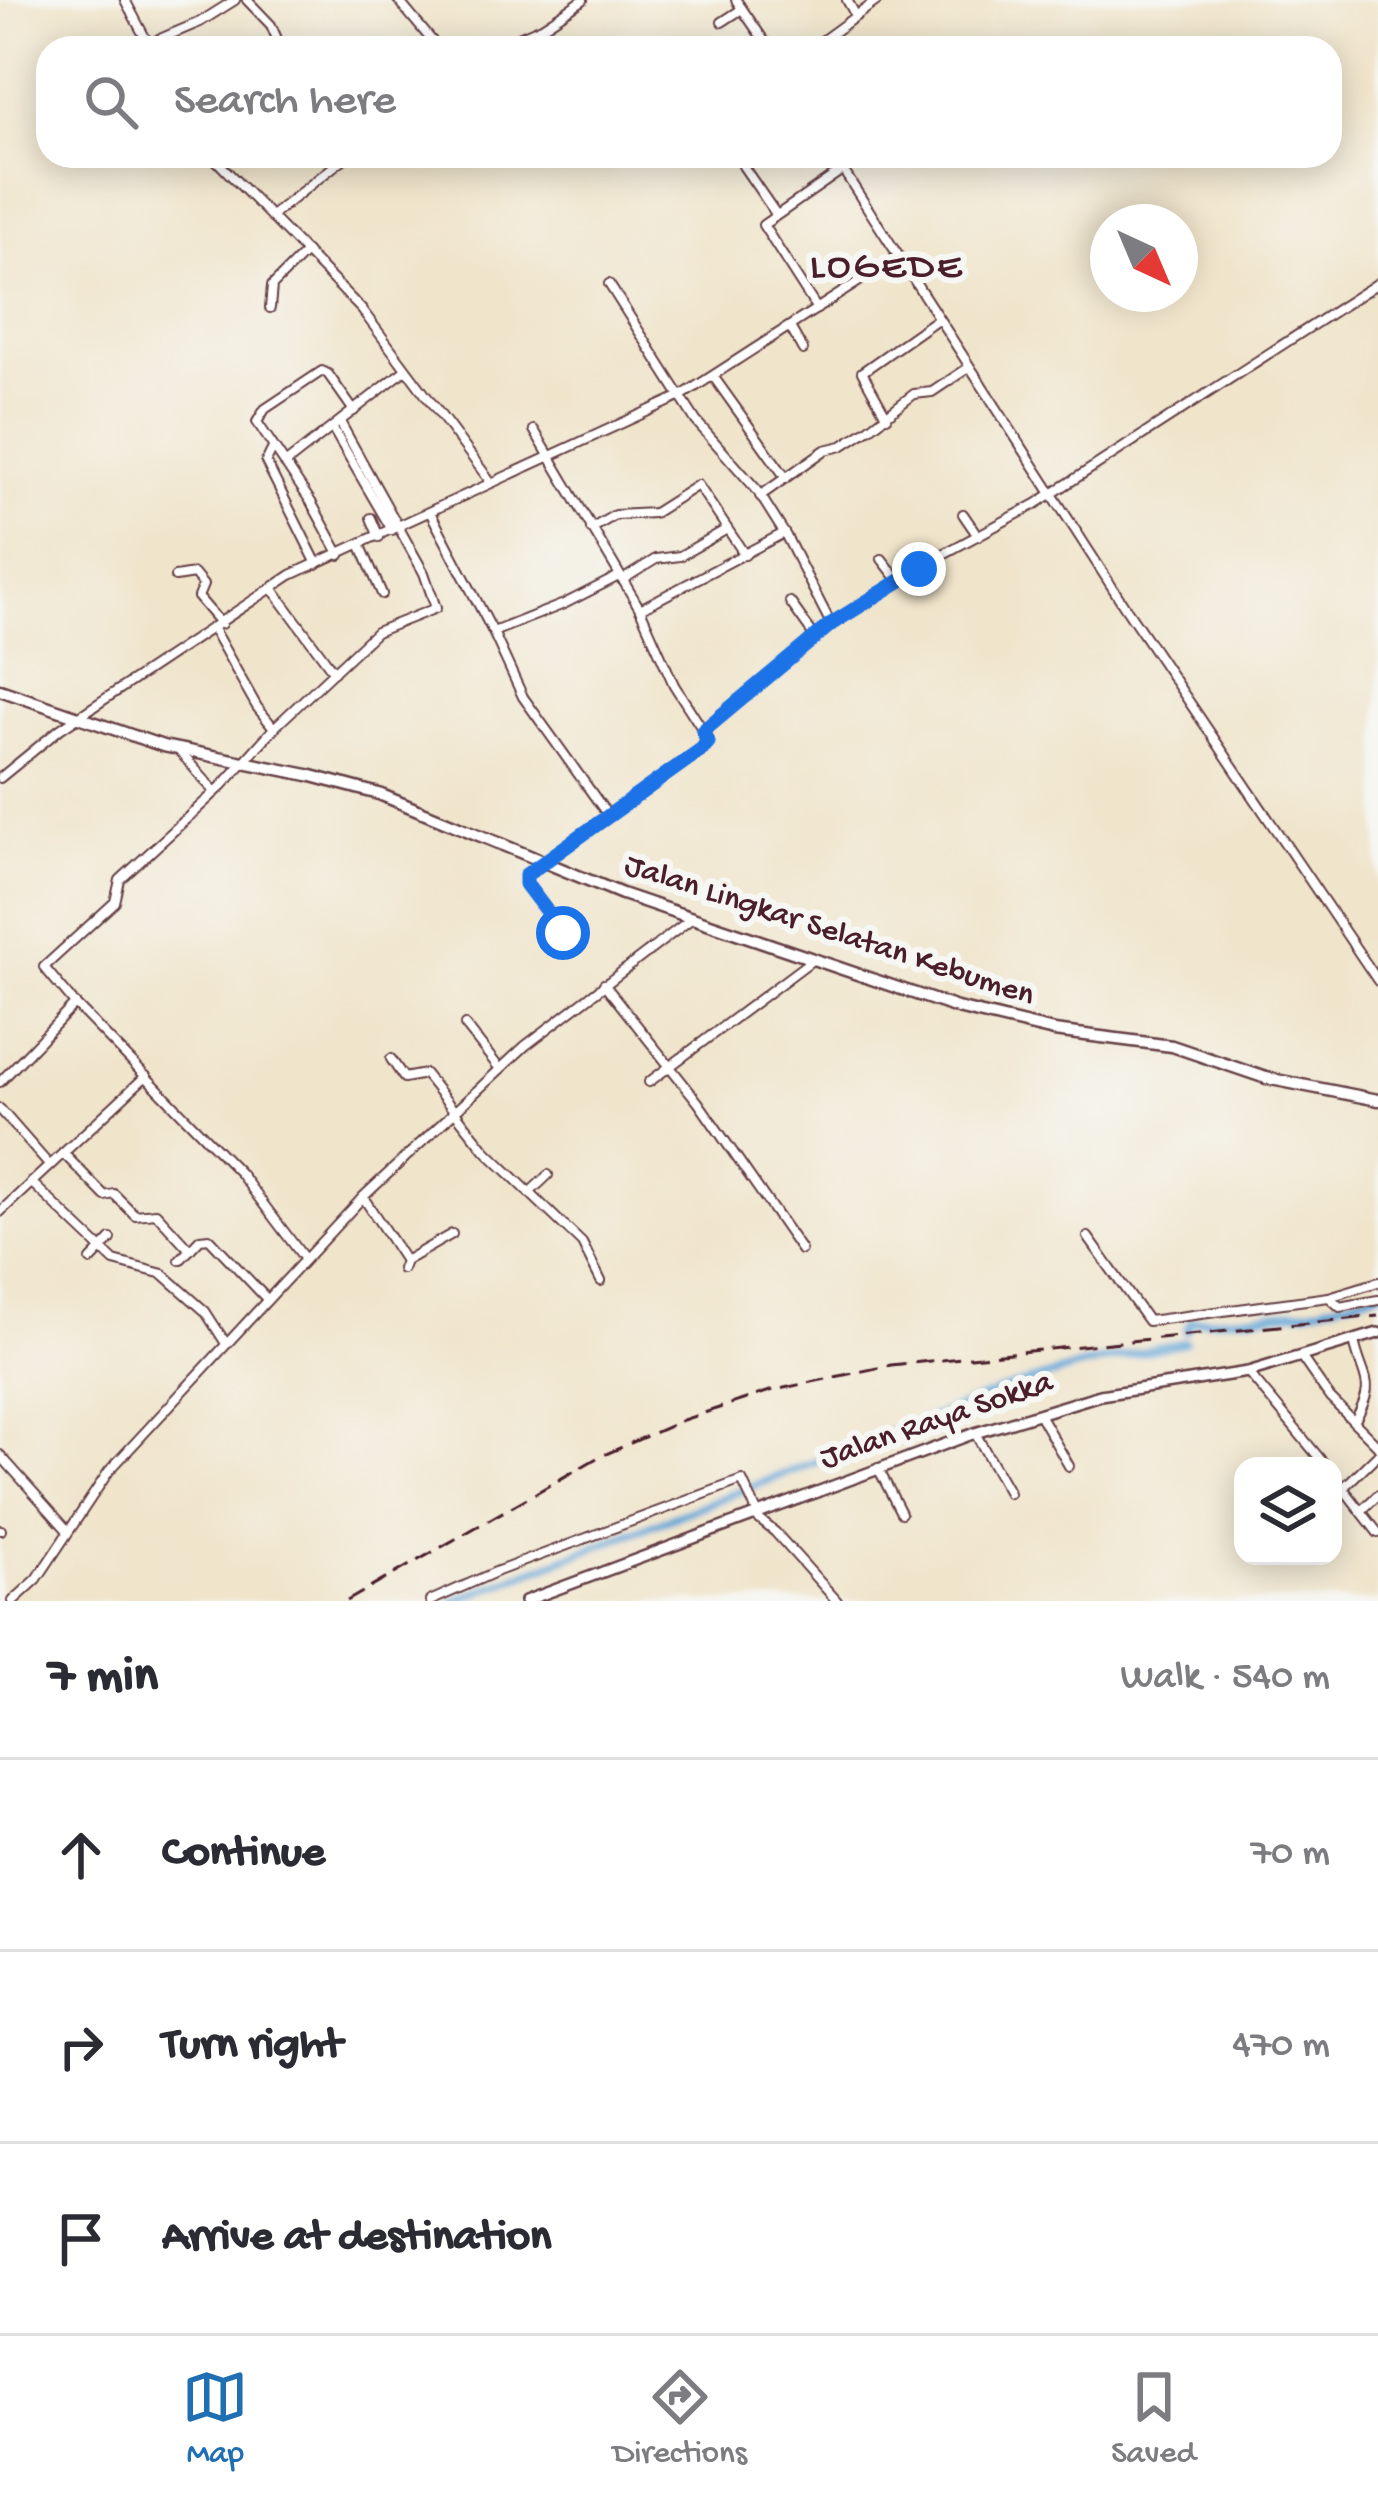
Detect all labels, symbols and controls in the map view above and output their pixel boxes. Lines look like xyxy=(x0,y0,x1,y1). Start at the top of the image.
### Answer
search box xyxy=(36,36,1342,168)
icon: search xyxy=(78,69,144,135)
text: Search here xyxy=(174,76,396,129)
north arrow xyxy=(1090,204,1198,312)
district label: LOGEDE xyxy=(810,246,964,292)
route end xyxy=(892,542,946,596)
street label: Jalan Lingkar Selatan Kebumen xyxy=(619,848,1039,1016)
route start xyxy=(536,906,590,960)
street label: Jalan Raya Sokka xyxy=(816,1364,1060,1480)
map controls xyxy=(1234,1457,1342,1565)
button: layers xyxy=(1234,1457,1342,1565)
text: 7 min xyxy=(48,1649,158,1709)
text: Walk · 540 m xyxy=(1120,1656,1330,1702)
icon: ahead xyxy=(48,1822,114,1888)
text: Continue xyxy=(162,1828,325,1881)
text: 70 m xyxy=(1251,1832,1330,1878)
icon: right xyxy=(48,2014,114,2080)
text: Turn right xyxy=(162,2020,342,2073)
text: 470 m xyxy=(1232,2024,1330,2070)
icon: arrive xyxy=(48,2206,114,2272)
text: Arrive at destination xyxy=(162,2212,551,2265)
tab: Map xyxy=(182,2364,248,2474)
tab: Directions xyxy=(613,2364,747,2474)
tab: Saved xyxy=(1111,2364,1196,2474)

